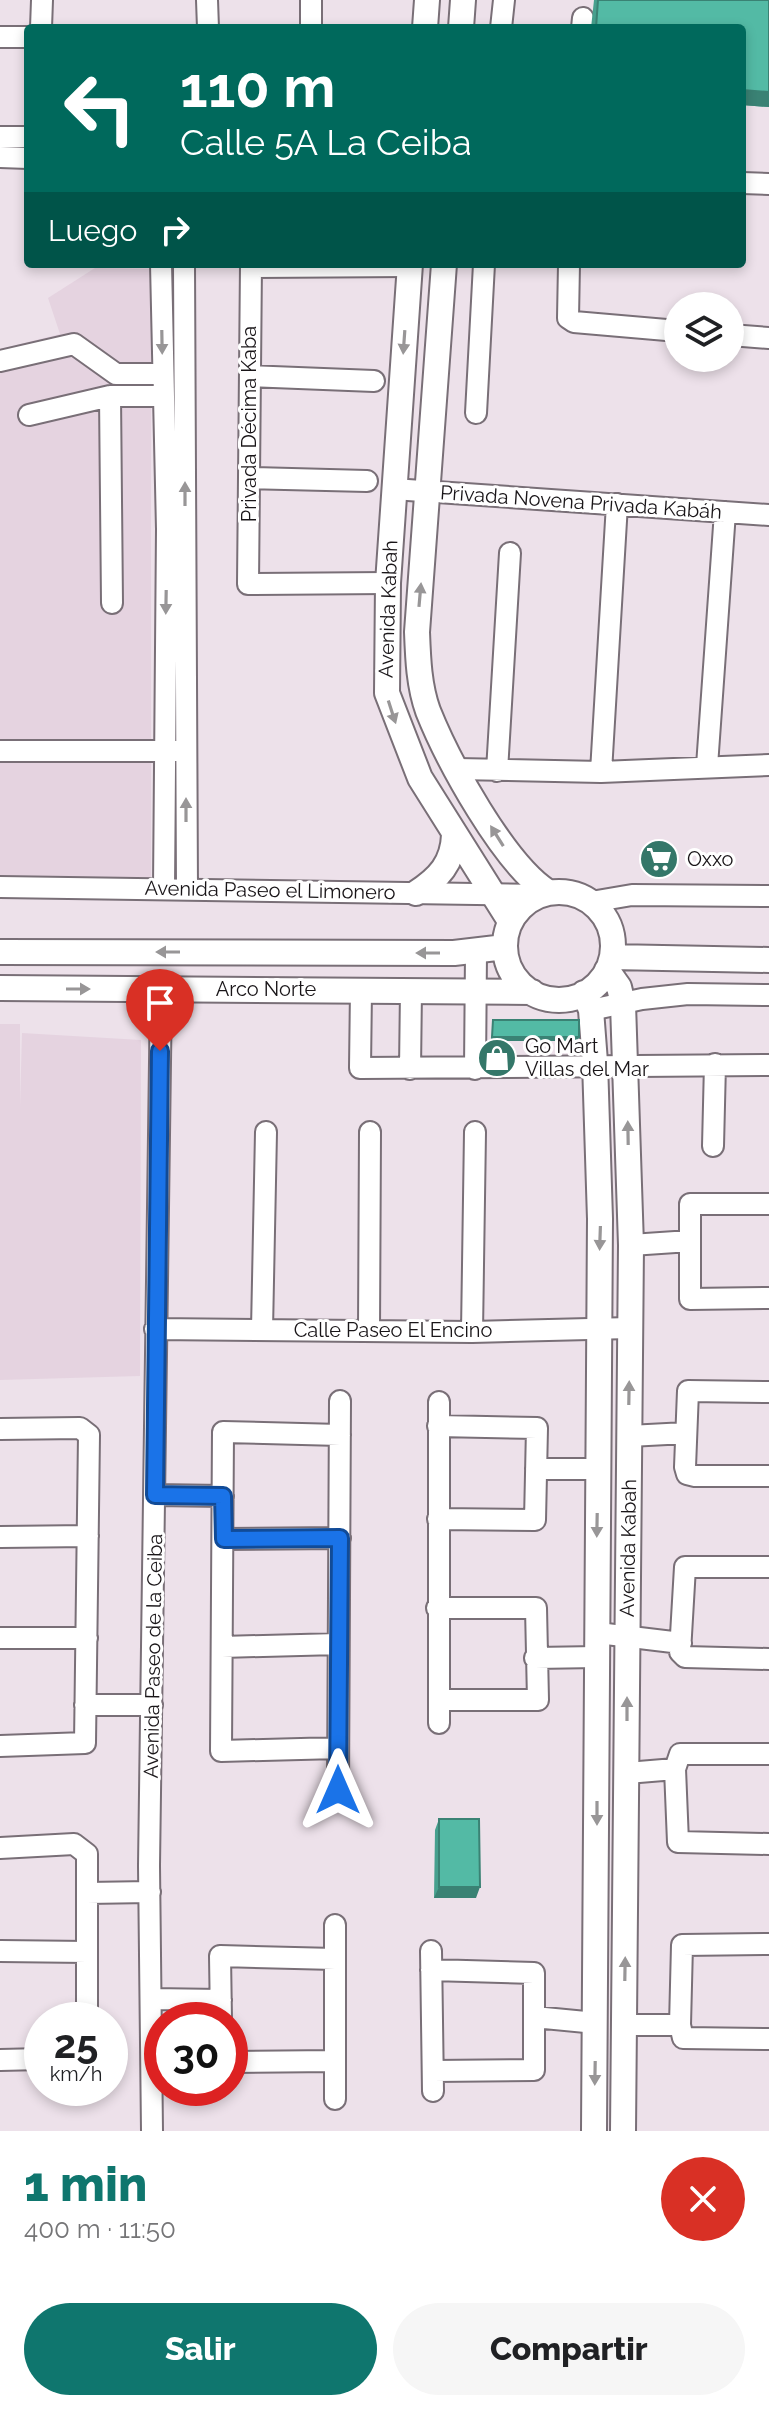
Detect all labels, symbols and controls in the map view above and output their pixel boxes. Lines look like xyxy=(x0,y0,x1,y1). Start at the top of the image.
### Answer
text: 110 m xyxy=(180,54,335,120)
icon: left xyxy=(48,56,152,160)
text: Calle 5A La Ceiba xyxy=(180,121,472,163)
icon: right xyxy=(153,208,197,252)
text: Luego xyxy=(48,213,137,248)
map controls xyxy=(664,292,744,372)
button: layers xyxy=(664,292,744,372)
street label: Privada Décima Kaba xyxy=(237,326,261,522)
one-way arrow xyxy=(156,330,169,355)
one-way arrow xyxy=(397,330,410,355)
street label: Privada Novena Privada Kabáh xyxy=(439,480,723,524)
one-way arrow xyxy=(179,481,191,506)
street label: Avenida Kabah xyxy=(374,540,402,678)
one-way arrow xyxy=(414,582,427,607)
one-way arrow xyxy=(159,590,172,615)
one-way arrow xyxy=(387,700,399,724)
one-way arrow xyxy=(180,797,192,822)
one-way arrow xyxy=(489,825,504,846)
supermarket icon: Oxxo xyxy=(638,838,680,880)
place label: Oxxo xyxy=(687,847,734,871)
street label: Avenida Paseo el Limonero xyxy=(144,876,396,904)
one-way arrow xyxy=(155,946,180,958)
one-way arrow xyxy=(415,947,440,959)
pin xyxy=(126,969,194,1051)
street label: Arco Norte xyxy=(216,977,317,1001)
icon: arrive xyxy=(138,981,182,1025)
one-way arrow xyxy=(66,983,91,995)
place label: Go Mart Villas del Mar xyxy=(525,1034,649,1081)
shop icon: Go Mart Villas del Mar xyxy=(476,1037,518,1079)
one-way arrow xyxy=(622,1120,634,1145)
one-way arrow xyxy=(593,1226,606,1251)
street label: Calle Paseo El Encino xyxy=(294,1318,492,1342)
one-way arrow xyxy=(623,1380,635,1405)
street label: Avenida Kabah xyxy=(615,1479,641,1617)
one-way arrow xyxy=(591,1513,603,1538)
street label: Avenida Paseo de la Ceiba xyxy=(139,1533,167,1779)
one-way arrow xyxy=(621,1696,633,1721)
position arrow xyxy=(296,1748,380,1832)
one-way arrow xyxy=(591,1801,604,1826)
one-way arrow xyxy=(619,1956,631,1981)
speed limit sign: 30 xyxy=(144,2002,248,2106)
text: 25 xyxy=(54,2020,98,2067)
one-way arrow xyxy=(589,2061,601,2086)
text: km/h xyxy=(50,2062,102,2086)
text: 1 min xyxy=(24,2156,147,2212)
button: close xyxy=(661,2157,745,2241)
text: 400 m · 11:50 xyxy=(24,2214,176,2244)
button: Salir xyxy=(24,2303,377,2395)
button: Compartir xyxy=(393,2303,745,2395)

